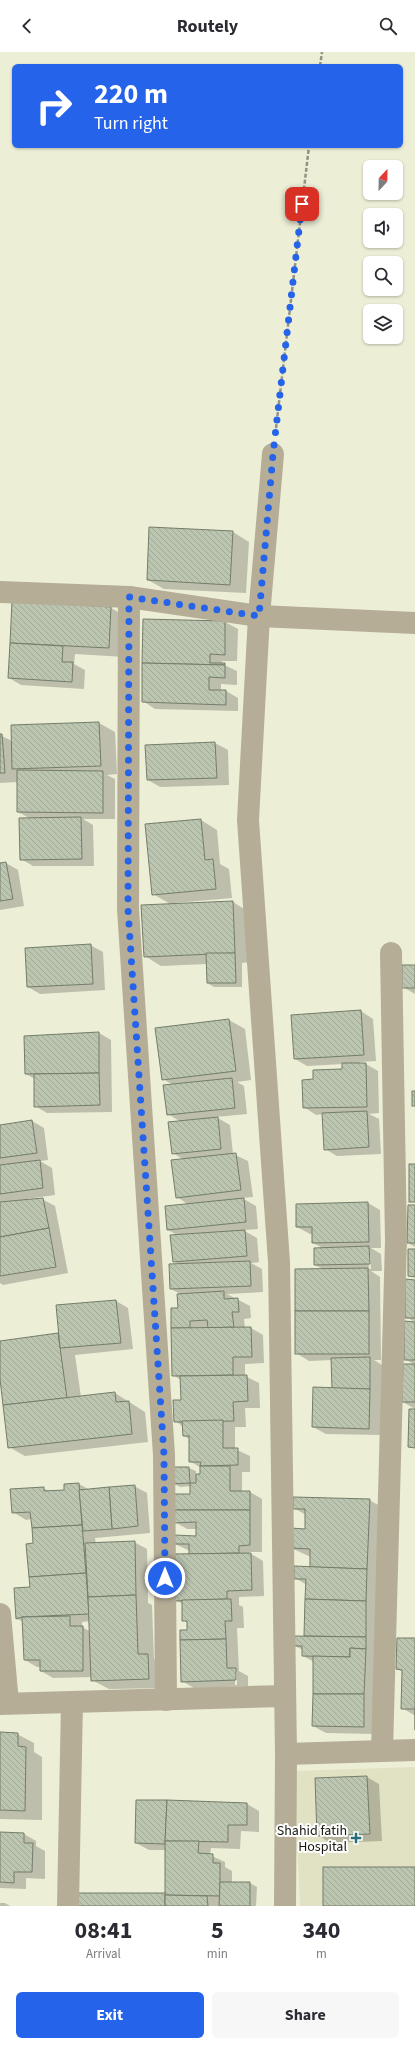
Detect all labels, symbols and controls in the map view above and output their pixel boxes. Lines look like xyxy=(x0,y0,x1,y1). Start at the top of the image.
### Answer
text: Routely xyxy=(177,14,238,39)
icon: back xyxy=(16,15,38,37)
icon: search xyxy=(377,15,399,37)
text: 220 m xyxy=(94,74,168,114)
icon: right xyxy=(28,80,80,132)
text: Turn right xyxy=(94,111,168,136)
north arrow xyxy=(363,160,403,200)
map controls xyxy=(363,160,403,344)
pin xyxy=(285,187,319,221)
icon: arrive xyxy=(291,193,313,215)
button: sound xyxy=(363,208,403,248)
button: search xyxy=(363,256,403,296)
button: layers xyxy=(363,304,403,344)
position arrow xyxy=(144,1557,186,1599)
place label: Shahid fatih Hospital xyxy=(277,1821,347,1857)
marker: Shahid fatih Hospital xyxy=(350,1832,362,1844)
text: 08:41 xyxy=(74,1913,132,1948)
text: 5 xyxy=(211,1913,224,1948)
text: 340 xyxy=(302,1913,340,1948)
text: Arrival xyxy=(86,1945,121,1963)
text: min xyxy=(207,1945,228,1963)
text: m xyxy=(316,1945,327,1963)
button: Exit xyxy=(16,1992,204,2038)
button: Share xyxy=(212,1992,399,2038)

